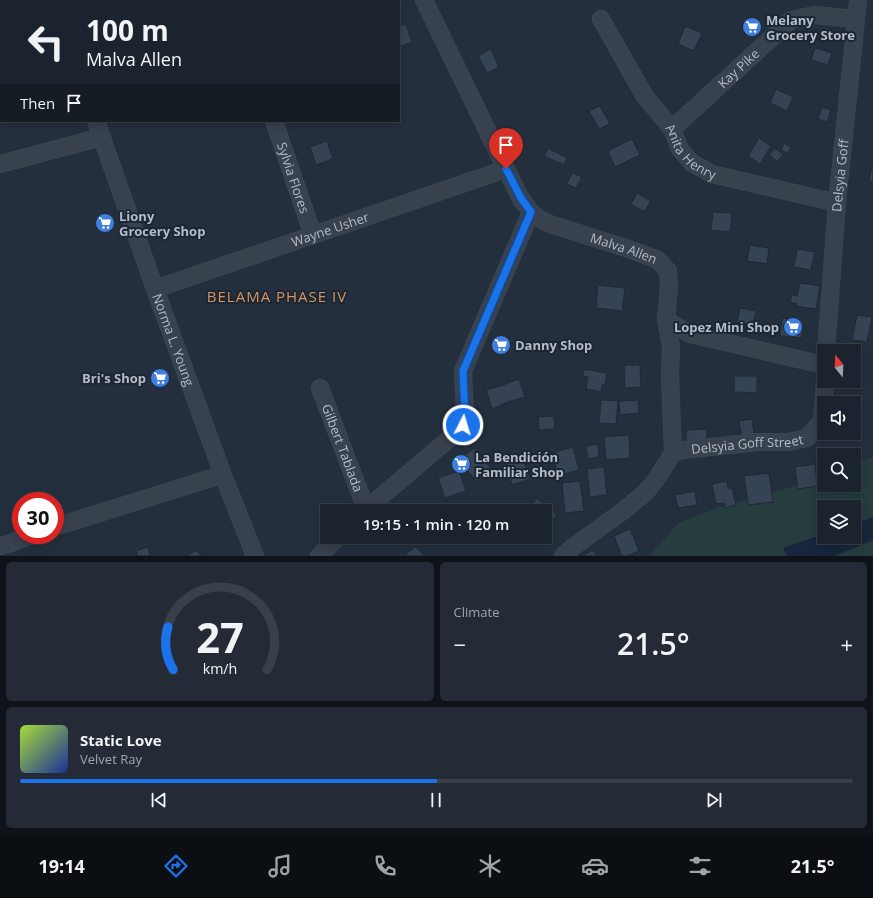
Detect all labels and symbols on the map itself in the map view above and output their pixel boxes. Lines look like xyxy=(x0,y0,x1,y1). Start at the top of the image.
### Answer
place label: Melany Grocery Store xyxy=(766,11,855,44)
supermarket icon: Melany Grocery Store xyxy=(741,16,763,38)
street label: Kay Pike xyxy=(714,45,763,92)
street label: Anita Henry xyxy=(662,119,718,184)
pin xyxy=(489,128,523,169)
street label: Delsyia Goff xyxy=(827,137,853,212)
street label: Sylvia Flores xyxy=(273,140,314,216)
place label: Liony Grocery Shop xyxy=(119,207,205,240)
street label: Wayne Usher xyxy=(289,207,372,251)
supermarket icon: Liony Grocery Shop xyxy=(94,212,116,234)
street label: Malva Allen xyxy=(588,228,660,268)
district label: BELAMA PHASE IV xyxy=(207,286,347,306)
street label: Norma L. Young xyxy=(148,291,199,388)
supermarket icon: Lopez Mini Shop xyxy=(782,316,804,338)
place label: Lopez Mini Shop xyxy=(674,318,779,336)
supermarket icon: Danny Shop xyxy=(490,334,512,356)
place label: Danny Shop xyxy=(515,336,592,354)
north arrow xyxy=(817,344,861,388)
supermarket icon: Bri's Shop xyxy=(149,367,171,389)
place label: Bri's Shop xyxy=(82,369,146,387)
street label: Gilbert Tablada xyxy=(318,401,368,494)
position arrow xyxy=(442,404,484,446)
street label: Delsyia Goff Street xyxy=(690,430,805,458)
place label: La Bendición Familiar Shop xyxy=(475,448,564,481)
supermarket icon: La Bendición Familiar Shop xyxy=(450,453,472,475)
speed limit sign: 30 xyxy=(12,492,64,544)

